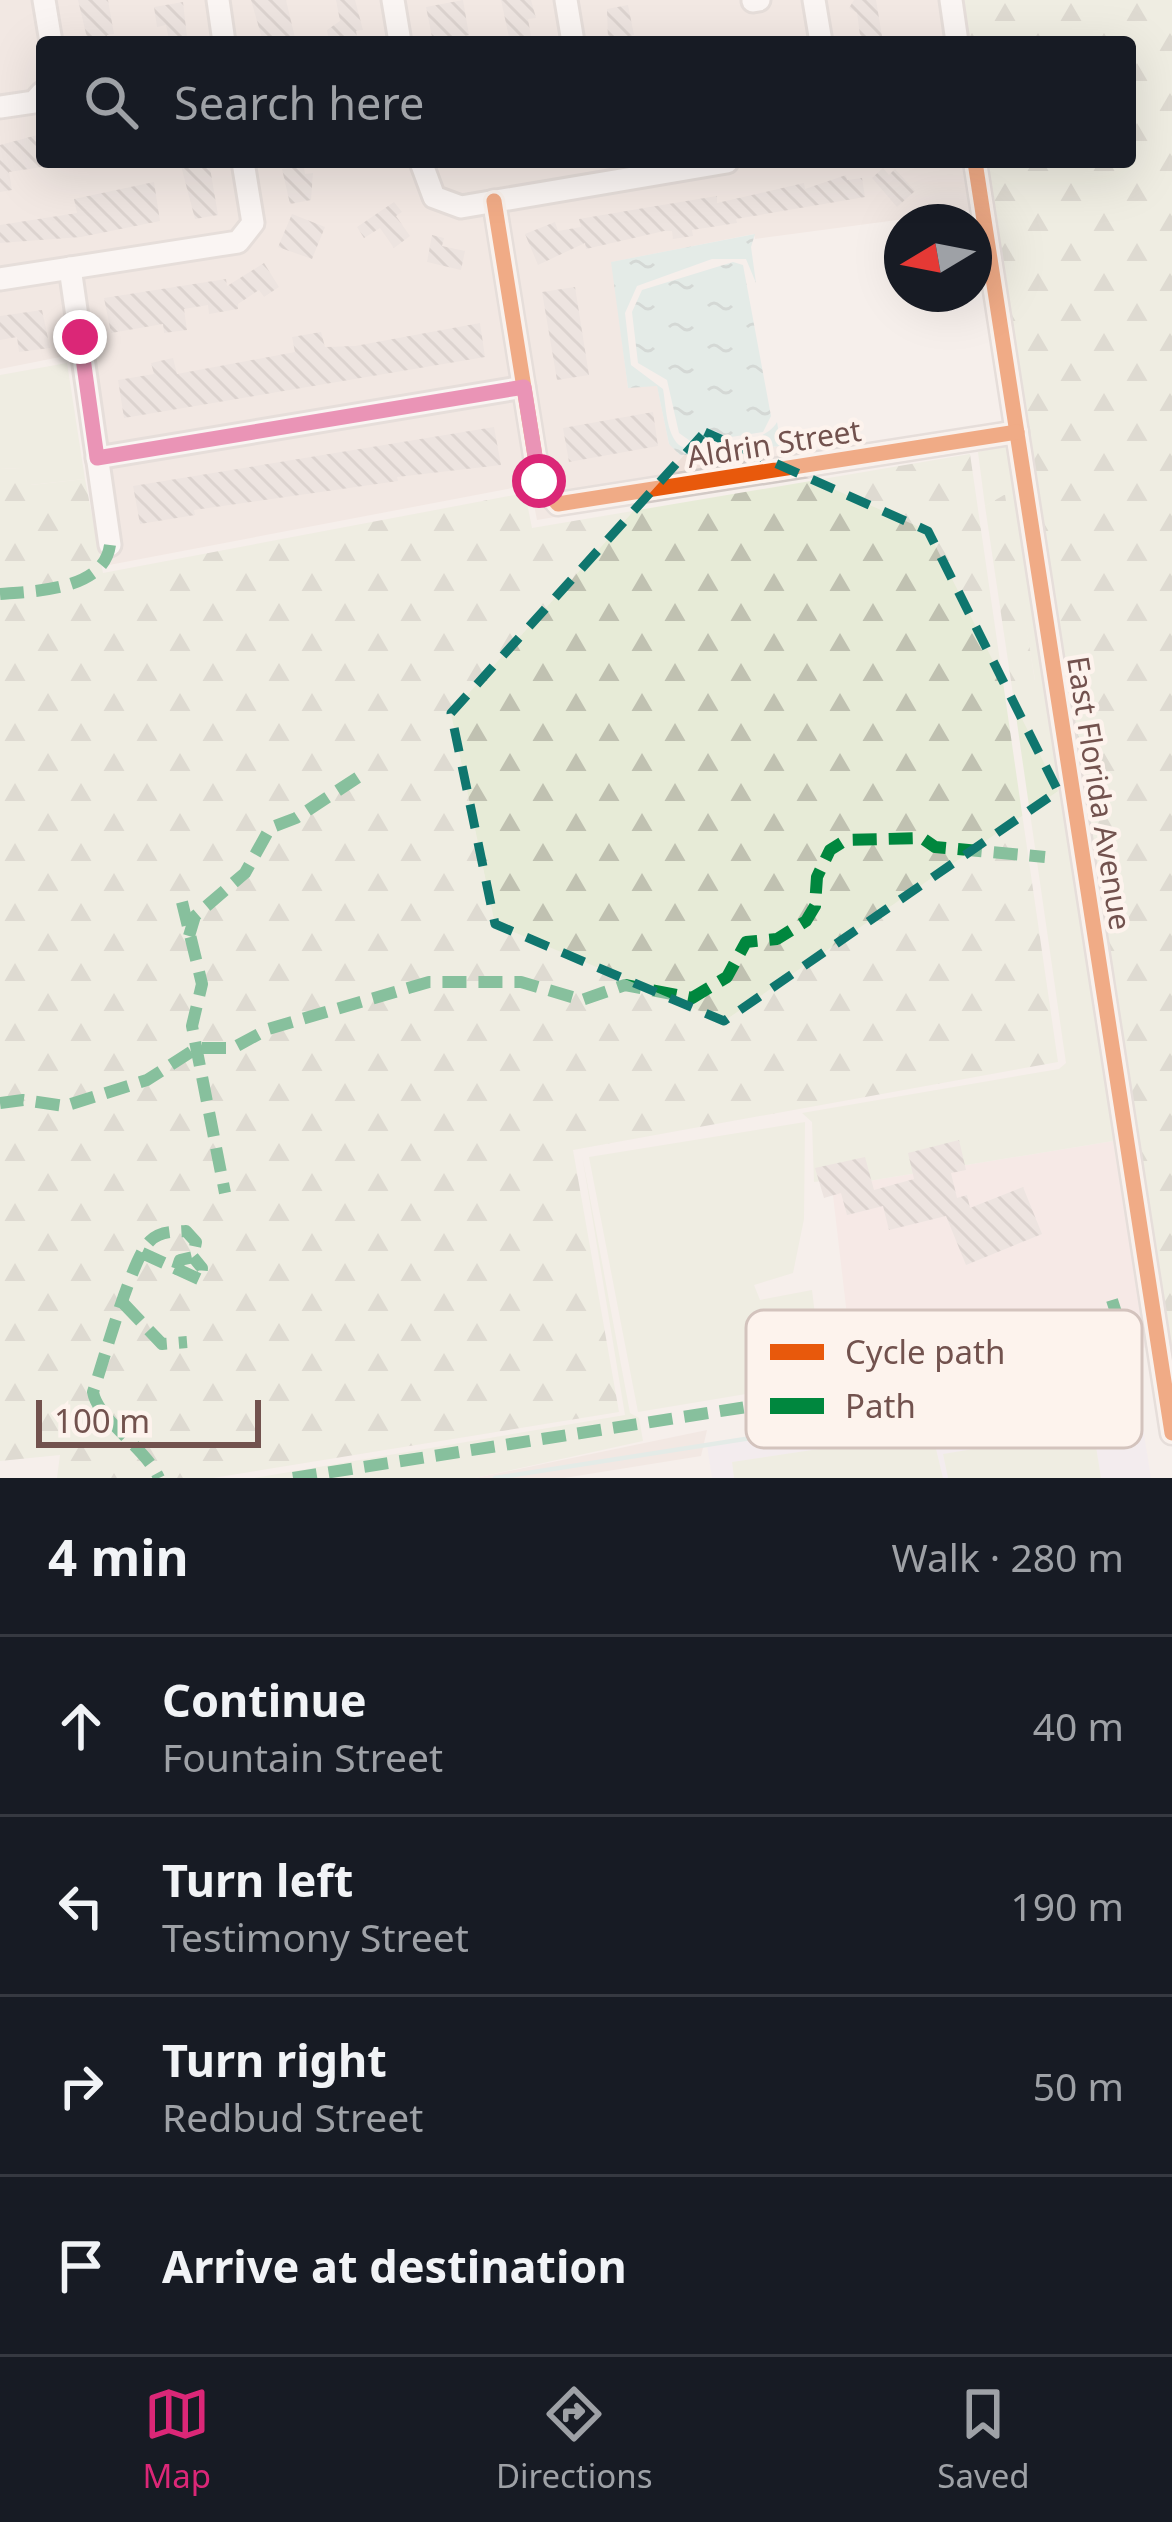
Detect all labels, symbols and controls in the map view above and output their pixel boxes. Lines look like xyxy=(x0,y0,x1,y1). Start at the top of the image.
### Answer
search box xyxy=(36,36,1136,168)
icon: search xyxy=(78,69,144,135)
text: Search here xyxy=(174,72,424,133)
north arrow xyxy=(884,204,992,312)
route end xyxy=(53,310,107,364)
street label: Aldrin Street xyxy=(684,409,864,477)
route start xyxy=(512,454,566,508)
street label: East Florida Avenue xyxy=(1058,653,1142,933)
legend xyxy=(746,1310,1142,1448)
text: Cycle path xyxy=(845,1329,1005,1374)
text: Path xyxy=(845,1383,916,1428)
scale bar xyxy=(36,1394,261,1447)
text: 100 m xyxy=(54,1398,150,1443)
text: 4 min xyxy=(48,1521,189,1591)
text: Walk · 280 m xyxy=(891,1530,1124,1583)
text: Continue xyxy=(162,1669,367,1730)
icon: ahead xyxy=(48,1693,114,1759)
text: 40 m xyxy=(1033,1699,1124,1752)
text: Fountain Street xyxy=(162,1730,443,1783)
text: Turn left xyxy=(162,1849,353,1910)
icon: left xyxy=(48,1873,114,1939)
text: 190 m xyxy=(1010,1879,1124,1932)
text: Testimony Street xyxy=(162,1910,469,1963)
text: Turn right xyxy=(162,2029,387,2090)
icon: right xyxy=(48,2053,114,2119)
text: 50 m xyxy=(1033,2059,1124,2112)
text: Redbud Street xyxy=(162,2090,423,2143)
icon: arrive xyxy=(48,2233,114,2299)
text: Arrive at destination xyxy=(162,2235,627,2296)
tab: Map xyxy=(142,2381,211,2498)
tab: Directions xyxy=(496,2381,653,2498)
tab: Saved xyxy=(937,2381,1030,2498)

